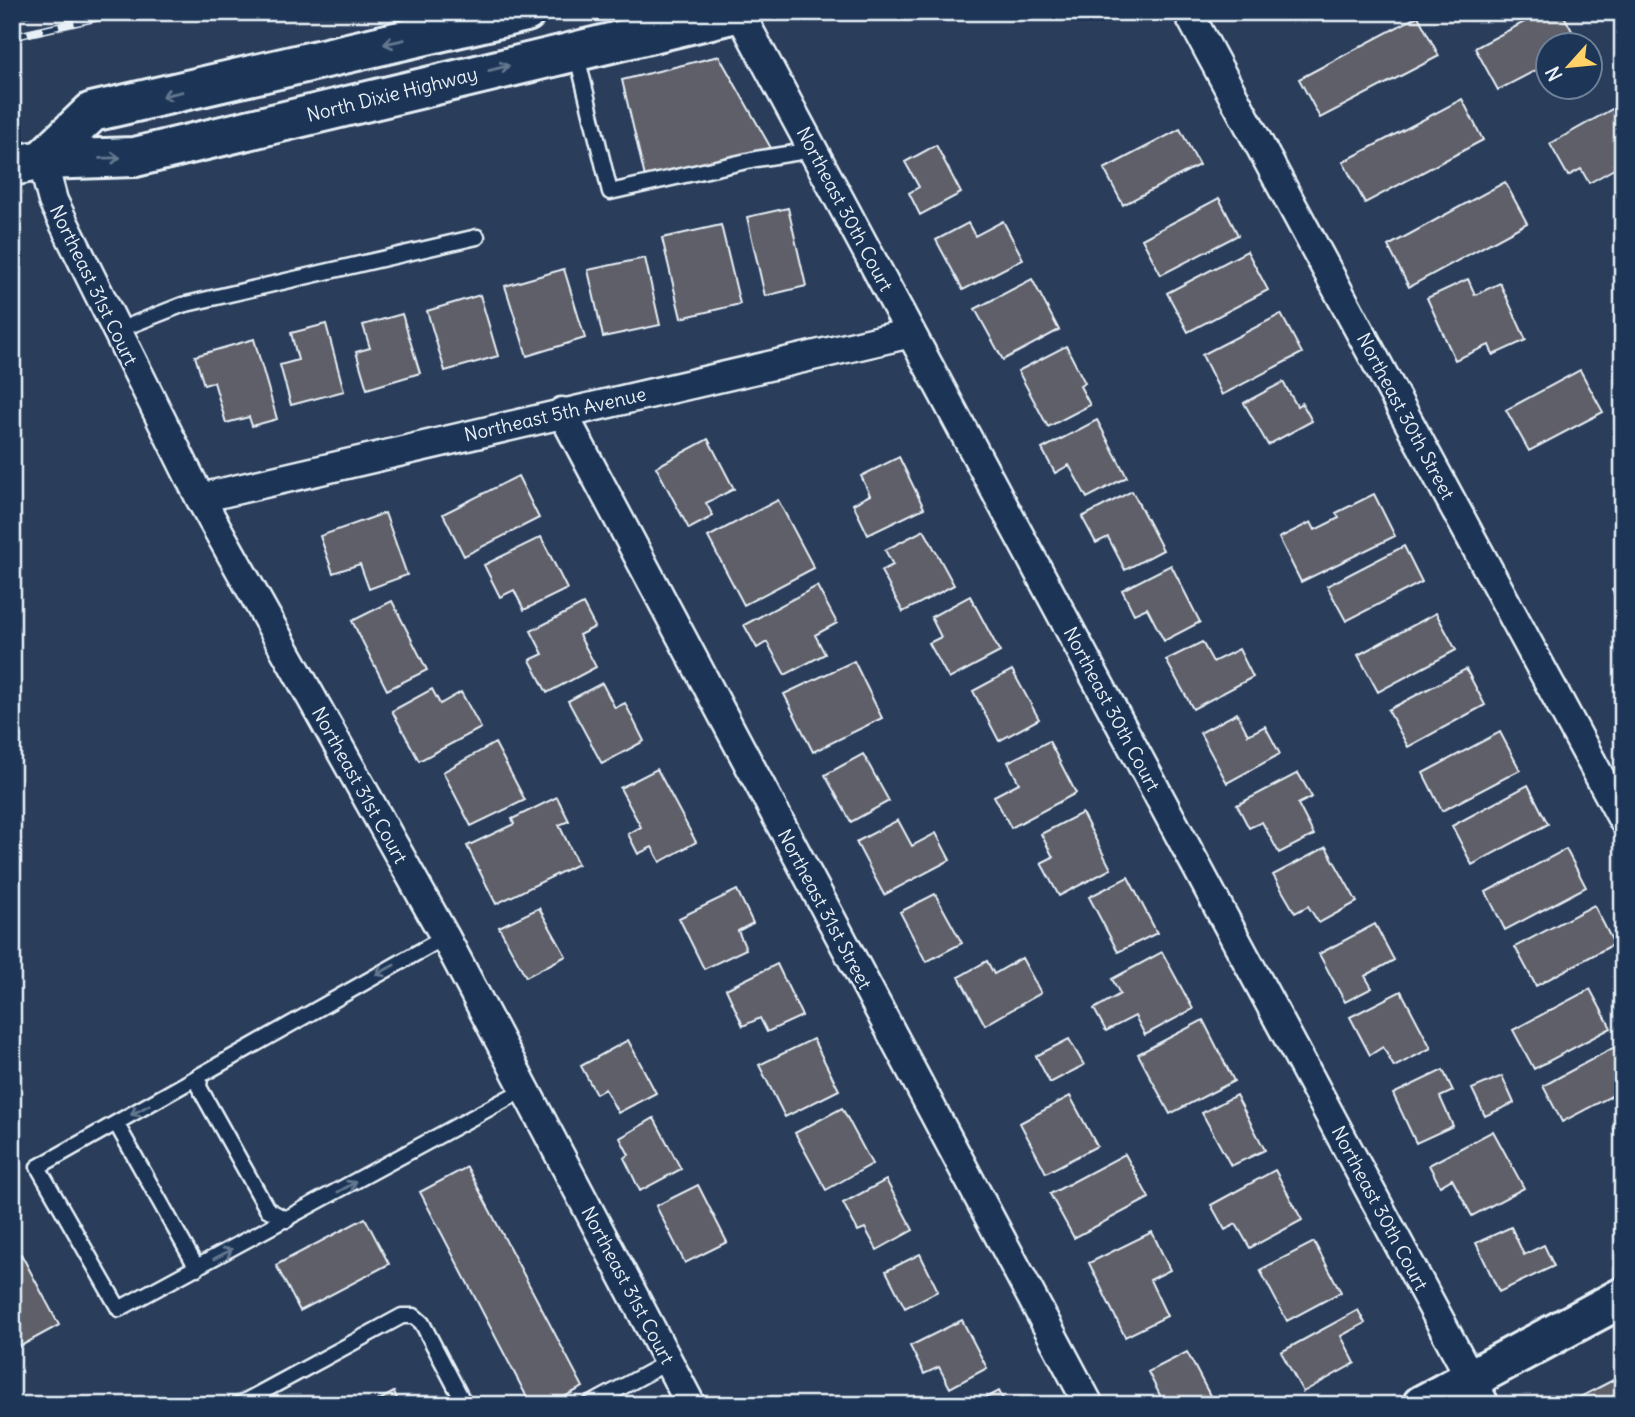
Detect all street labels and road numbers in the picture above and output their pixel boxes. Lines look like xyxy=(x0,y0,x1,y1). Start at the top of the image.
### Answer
street label: North Dixie Highway xyxy=(304,61,480,127)
street label: Northeast 30th Court xyxy=(791,123,899,295)
street label: Northeast 31st Court xyxy=(45,201,143,369)
street label: Northeast 30th Street xyxy=(1352,329,1460,503)
street label: Northeast 5th Avenue xyxy=(462,381,648,447)
street label: Northeast 30th Court xyxy=(1058,623,1166,795)
street label: Northeast 31st Court xyxy=(307,702,413,868)
street label: Northeast 31st Street xyxy=(773,825,877,993)
street label: Northeast 30th Court xyxy=(1326,1122,1434,1294)
street label: Northeast 31st Court xyxy=(576,1202,680,1368)

